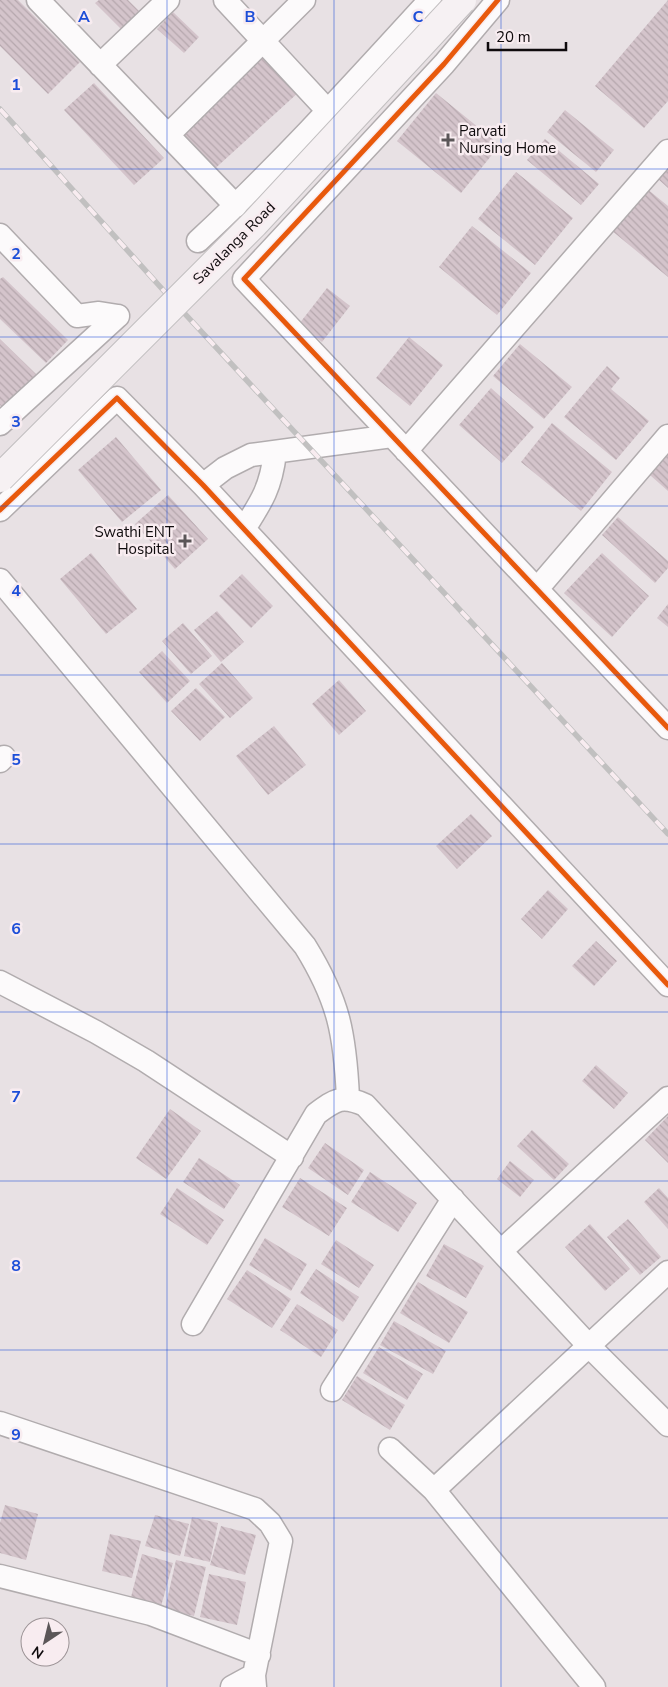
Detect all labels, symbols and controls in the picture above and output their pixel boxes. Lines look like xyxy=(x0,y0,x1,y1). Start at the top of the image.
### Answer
text: A xyxy=(78,6,90,28)
text: B xyxy=(244,6,256,28)
text: C xyxy=(413,6,424,28)
scale bar xyxy=(488,20,566,52)
text: 20 m xyxy=(496,27,531,47)
text: 1 xyxy=(11,74,21,96)
place label: Parvati Nursing Home xyxy=(459,121,556,158)
marker: Parvati Nursing Home xyxy=(441,133,455,147)
street label: Savalanga Road xyxy=(188,197,280,289)
text: 2 xyxy=(11,243,21,265)
text: 3 xyxy=(11,411,21,433)
place label: Swathi ENT Hospital xyxy=(94,522,175,559)
marker: Swathi ENT Hospital xyxy=(178,534,192,548)
text: 4 xyxy=(11,580,21,602)
text: 5 xyxy=(11,749,21,771)
text: 6 xyxy=(11,918,21,940)
text: 7 xyxy=(11,1086,21,1108)
text: 8 xyxy=(11,1255,21,1277)
text: 9 xyxy=(11,1424,21,1446)
north arrow xyxy=(20,1617,70,1667)
text: N xyxy=(28,1641,48,1663)

